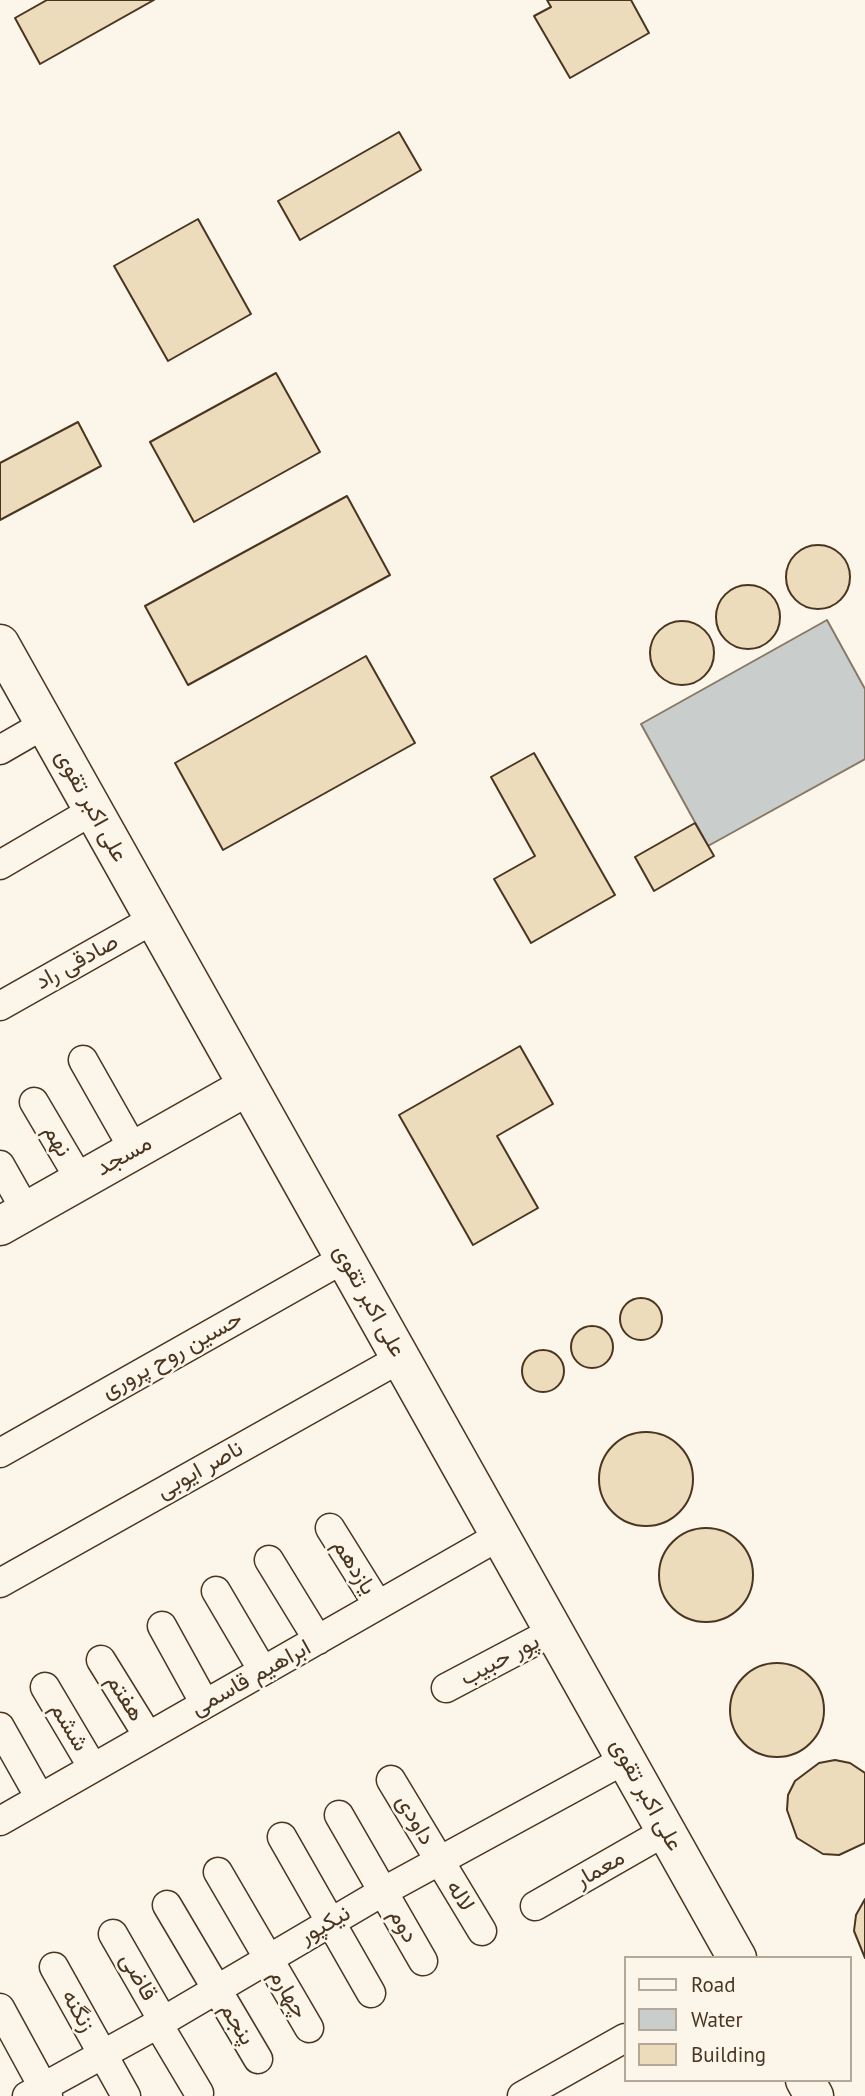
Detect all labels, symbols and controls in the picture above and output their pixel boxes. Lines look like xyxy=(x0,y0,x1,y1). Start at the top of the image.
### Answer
street label: علی اکبر تقوی xyxy=(49,745,133,867)
street label: صادقی راد xyxy=(31,928,123,996)
street label: نهم xyxy=(37,1120,77,1162)
street label: مسجد xyxy=(91,1129,157,1183)
street label: علی اکبر تقوی xyxy=(327,1240,411,1362)
street label: حسین روح پروری xyxy=(97,1305,247,1405)
street label: ناصر ایوبی xyxy=(152,1435,248,1505)
street label: یازدهم xyxy=(326,1534,382,1600)
street label: پور حبیب xyxy=(456,1628,544,1692)
street label: ابراهیم قاسمی xyxy=(186,1634,316,1722)
street label: هفتم xyxy=(100,1669,150,1727)
street label: ششم xyxy=(44,1698,94,1756)
street label: علی اکبر تقوی xyxy=(604,1734,688,1856)
street label: داودی xyxy=(390,1790,440,1850)
street label: معمار xyxy=(570,1844,630,1894)
street label: لاله xyxy=(440,1875,480,1917)
street label: نیکپور xyxy=(295,1899,355,1951)
street label: دوم xyxy=(382,1904,424,1948)
street label: قاضی xyxy=(113,1948,163,2006)
legend xyxy=(624,1956,851,2082)
street label: چهارم xyxy=(263,1964,313,2024)
text: Road xyxy=(691,1971,735,1998)
street label: زنگنه xyxy=(55,1985,101,2037)
street label: پنجم xyxy=(213,1998,261,2050)
text: Water xyxy=(691,2006,743,2033)
text: Building xyxy=(691,2041,766,2068)

